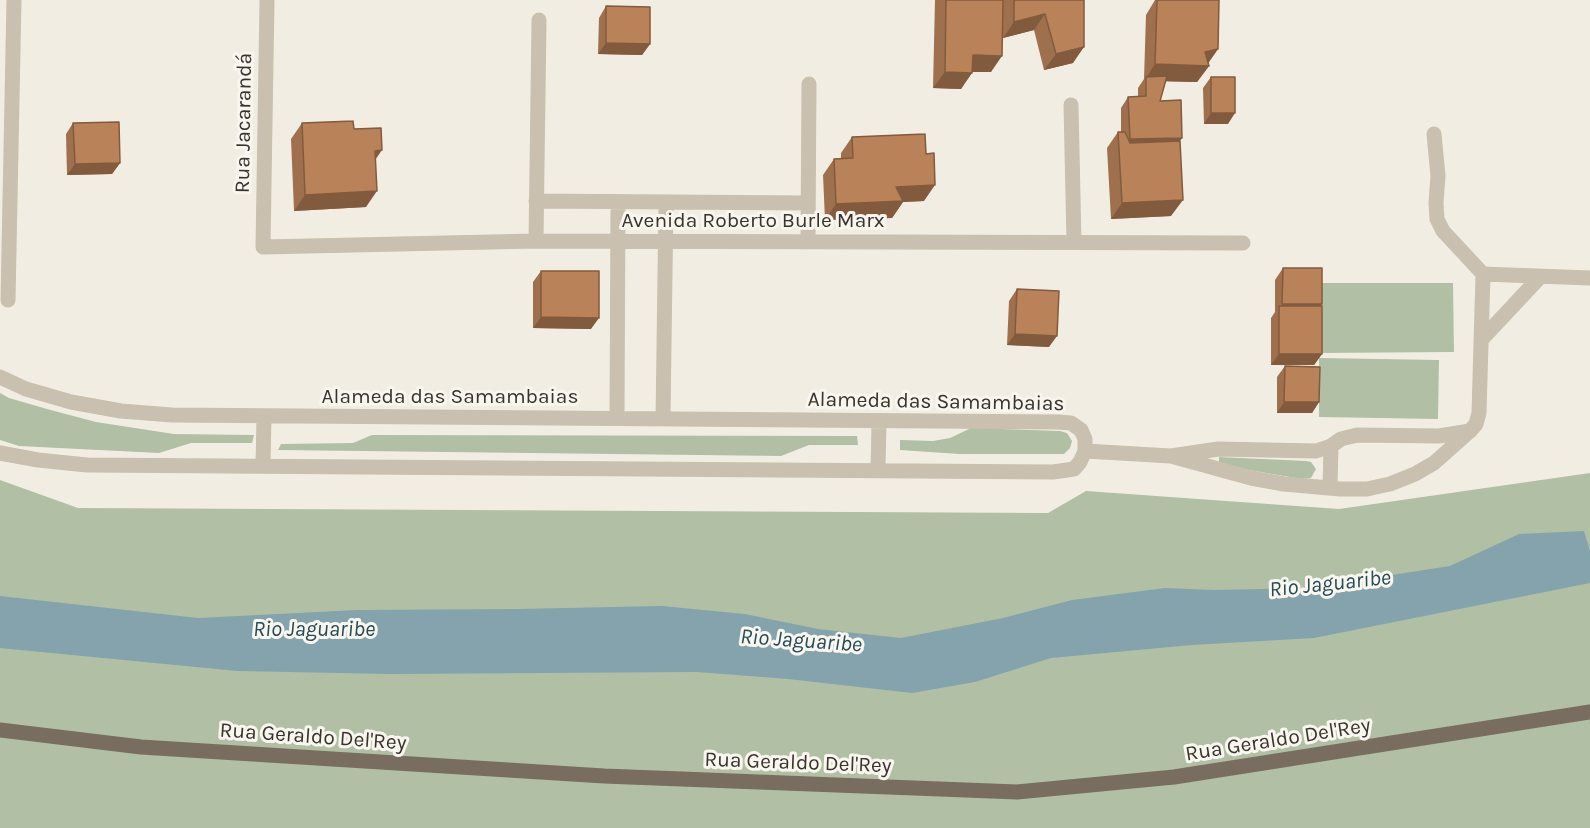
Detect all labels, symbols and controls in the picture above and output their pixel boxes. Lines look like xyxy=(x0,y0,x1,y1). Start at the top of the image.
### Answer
street label: Rua Jacarandá xyxy=(230,53,258,193)
street label: Avenida Roberto Burle Marx xyxy=(621,208,885,234)
street label: Alameda das Samambaias xyxy=(322,384,578,410)
street label: Alameda das Samambaias xyxy=(807,387,1065,417)
water label: Rio Jaguaribe xyxy=(1268,564,1392,604)
water label: Rio Jaguaribe xyxy=(253,617,375,643)
water label: Rio Jaguaribe xyxy=(739,624,863,658)
street label: Rua Geraldo Del'Rey xyxy=(1184,713,1372,767)
street label: Rua Geraldo Del'Rey xyxy=(219,718,407,756)
street label: Rua Geraldo Del'Rey xyxy=(704,747,892,779)

